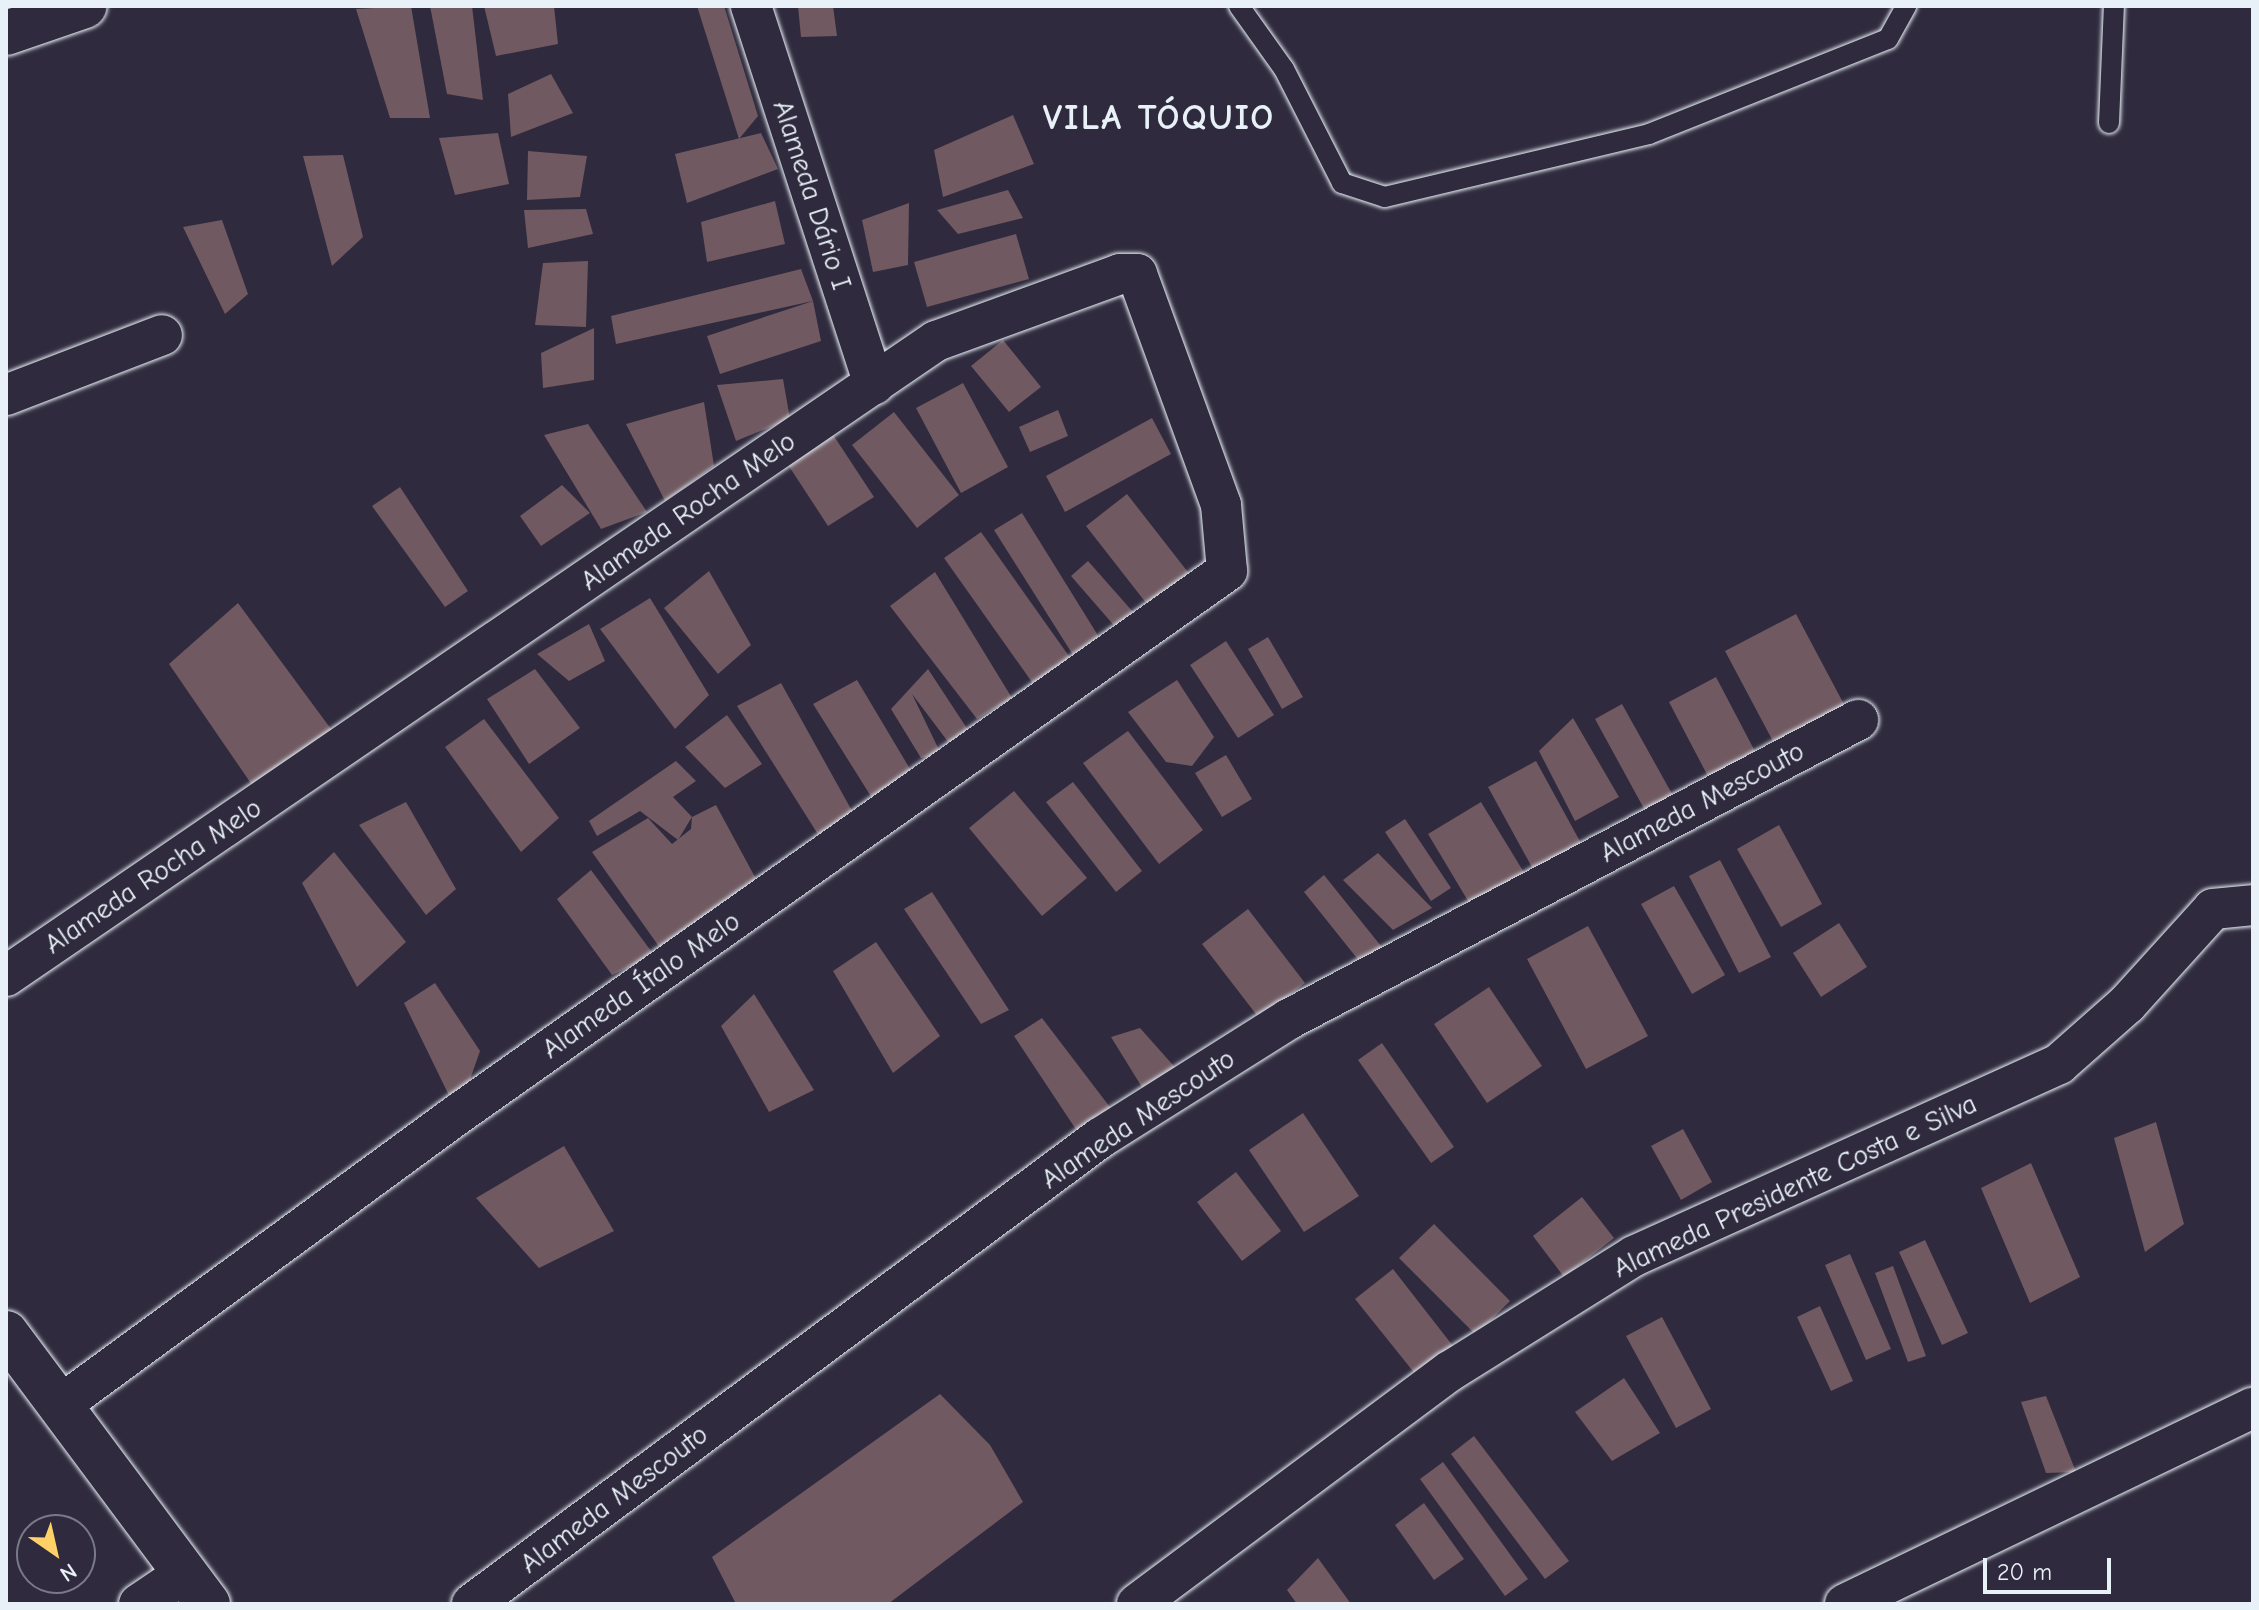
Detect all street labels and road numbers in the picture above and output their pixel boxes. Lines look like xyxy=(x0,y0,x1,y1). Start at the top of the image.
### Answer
street label: Alameda Dário I xyxy=(766,96,858,294)
street label: Alameda Rocha Melo xyxy=(574,424,802,598)
street label: Alameda Mescouto xyxy=(1594,734,1810,870)
street label: Alameda Rocha Melo xyxy=(38,791,268,961)
street label: Alameda Ítalo Melo xyxy=(536,904,746,1066)
street label: Alameda Mescouto xyxy=(1035,1042,1241,1196)
street label: Alameda Presidente Costa e Silva xyxy=(1608,1087,1982,1285)
street label: Alameda Mescouto xyxy=(514,1417,714,1581)

